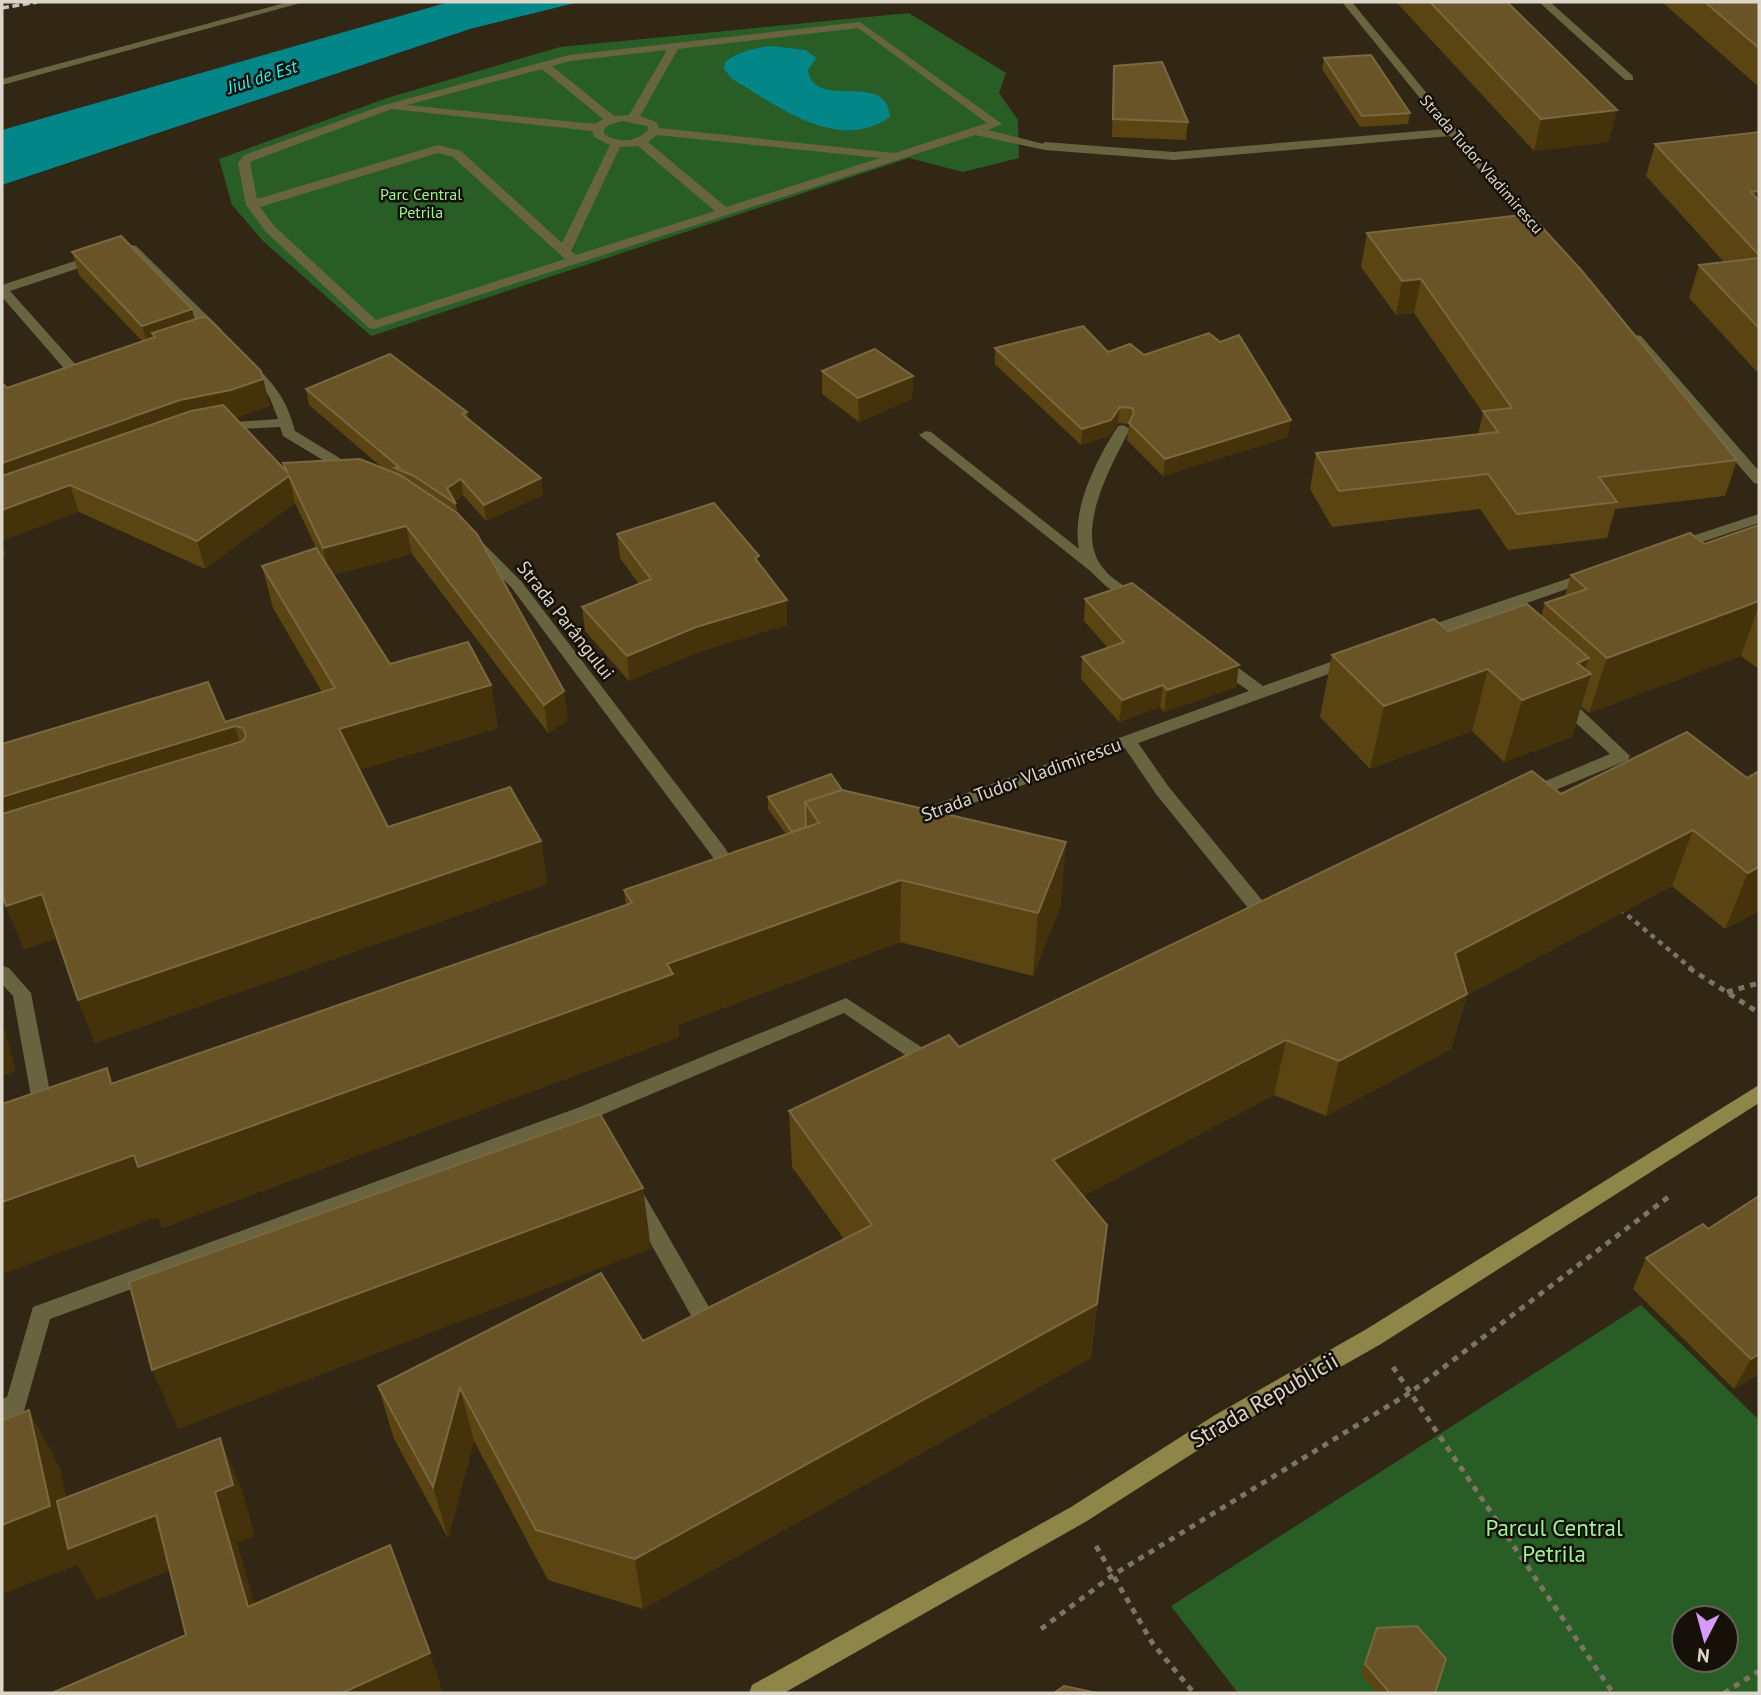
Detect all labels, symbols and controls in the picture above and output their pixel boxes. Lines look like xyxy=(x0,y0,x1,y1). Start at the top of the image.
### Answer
water label: Jiul de Est xyxy=(222,54,301,99)
street label: Strada Tudor Vladimirescu xyxy=(1416,90,1548,238)
park label: Parc Central Petrila xyxy=(380,184,462,222)
street label: Strada Parângului xyxy=(512,556,620,684)
street label: Strada Tudor Vladimirescu xyxy=(918,732,1124,826)
street label: Strada Republicii xyxy=(1184,1345,1343,1454)
park label: Parcul Central Petrila xyxy=(1485,1513,1623,1568)
north arrow xyxy=(1670,1604,1740,1674)
text: N xyxy=(1696,1643,1711,1668)

